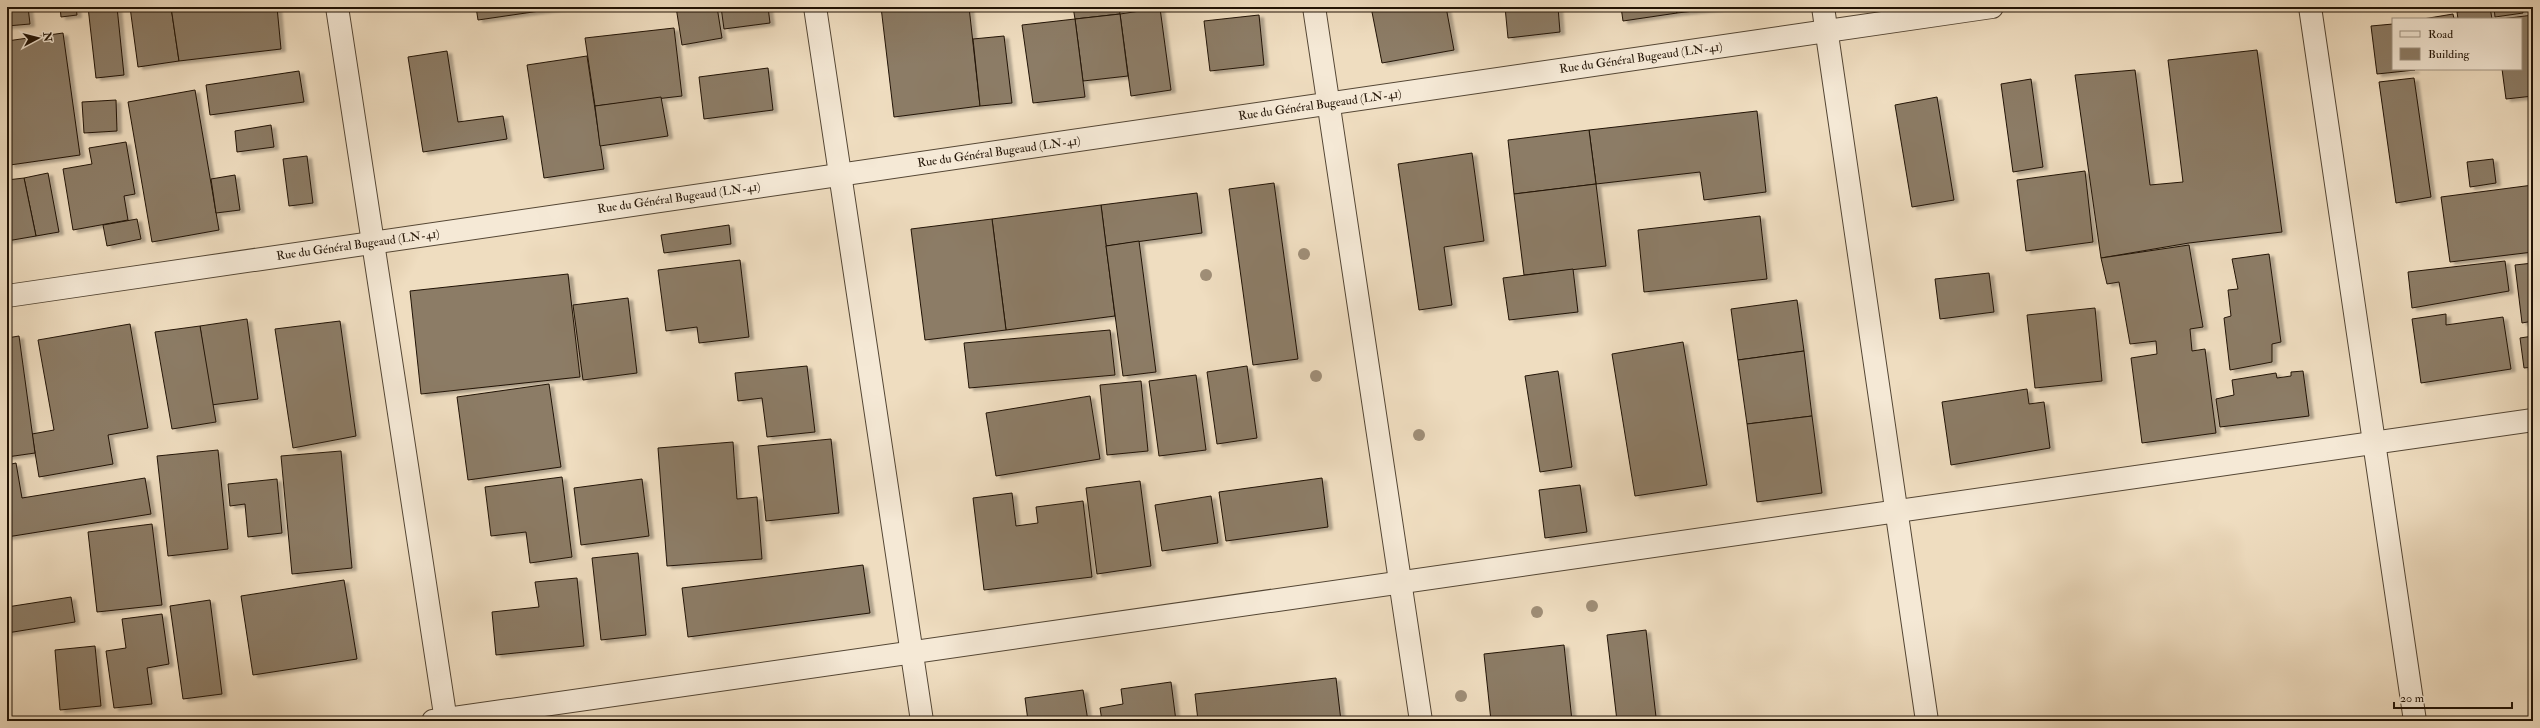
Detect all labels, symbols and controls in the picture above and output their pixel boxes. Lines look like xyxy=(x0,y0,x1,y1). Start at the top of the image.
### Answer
north arrow xyxy=(18,18,58,58)
legend xyxy=(2392,18,2522,70)
text: Road xyxy=(2428,27,2453,42)
text: N xyxy=(40,30,55,44)
street label: Rue du Général Bugeaud (LN-41) xyxy=(1558,39,1724,77)
text: Building xyxy=(2428,47,2471,62)
street label: Rue du Général Bugeaud (LN-41) xyxy=(1237,86,1403,124)
street label: Rue du Général Bugeaud (LN-41) xyxy=(916,133,1082,171)
street label: Rue du Général Bugeaud (LN-41) xyxy=(596,179,762,217)
street label: Rue du Général Bugeaud (LN-41) xyxy=(275,226,441,264)
scale bar xyxy=(2394,684,2512,710)
text: 20 m xyxy=(2400,691,2425,706)

